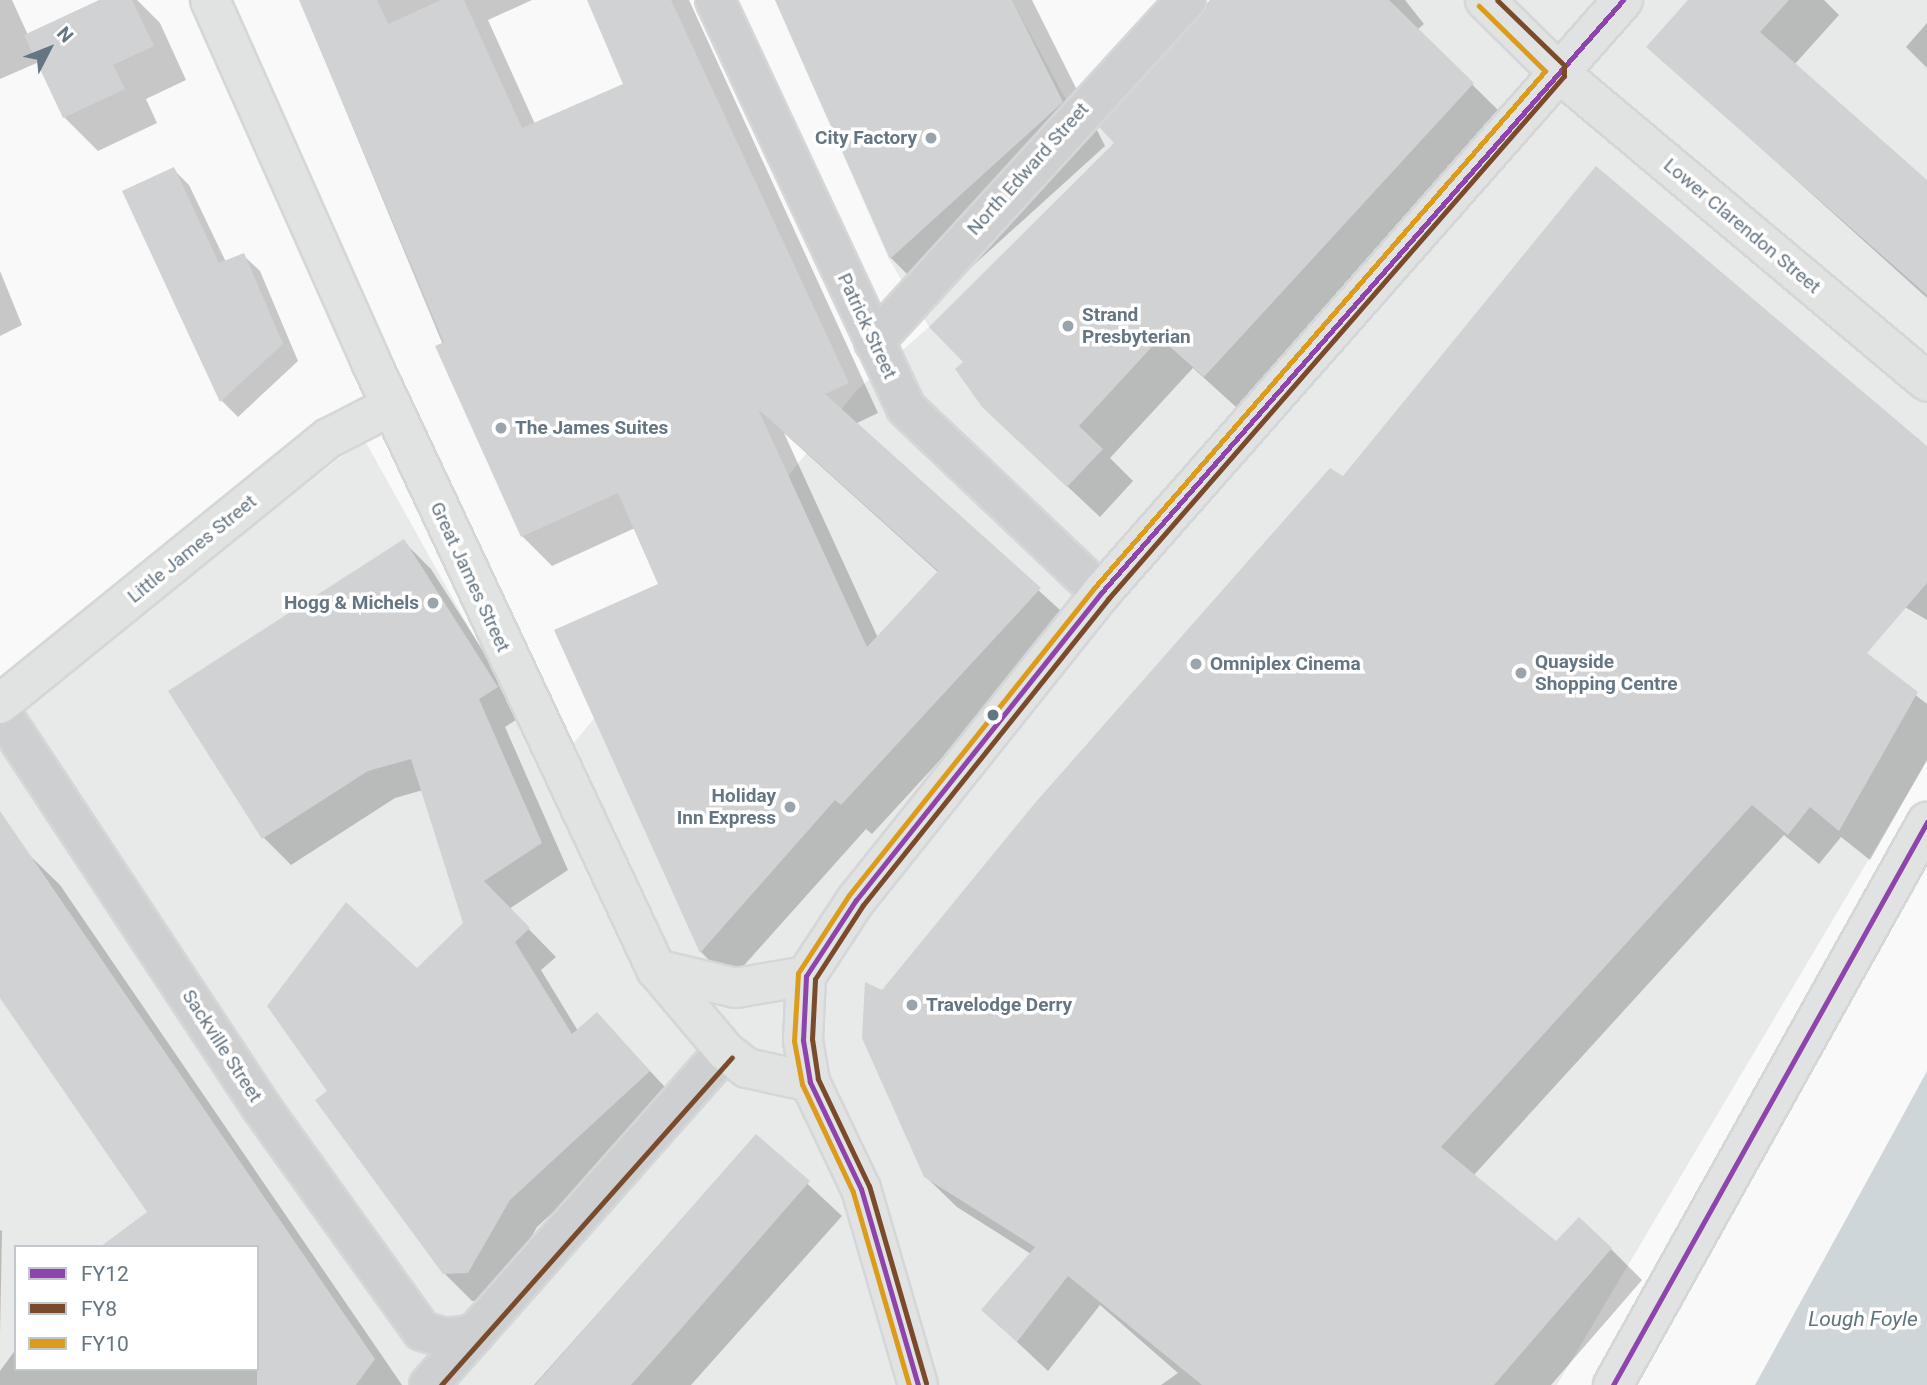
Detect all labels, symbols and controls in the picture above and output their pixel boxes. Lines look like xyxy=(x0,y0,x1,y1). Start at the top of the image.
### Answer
north arrow xyxy=(14,14,84,84)
text: N xyxy=(52,22,78,47)
street label: North Edward Street xyxy=(963,98,1093,240)
place label: City Factory xyxy=(815,127,917,149)
marker: City Factory xyxy=(923,130,939,146)
street label: Lower Clarendon Street xyxy=(1659,154,1825,298)
street label: Patrick Street xyxy=(833,270,901,382)
place label: Strand Presbyterian xyxy=(1082,304,1191,348)
marker: Strand Presbyterian xyxy=(1060,318,1076,334)
place label: The James Suites xyxy=(515,417,668,439)
marker: The James Suites xyxy=(493,420,509,436)
street label: Little James Street xyxy=(123,490,261,608)
street label: Great James Street xyxy=(425,498,515,656)
place label: Hogg & Michels xyxy=(284,592,419,614)
marker: Hogg & Michels xyxy=(425,595,441,611)
place label: Quayside Shopping Centre xyxy=(1535,651,1678,695)
place label: Omniplex Cinema xyxy=(1210,653,1361,675)
marker: Omniplex Cinema xyxy=(1188,656,1204,672)
marker: Quayside Shopping Centre xyxy=(1513,665,1529,681)
unlabelled marker xyxy=(986,708,1000,722)
place label: Holiday Inn Express xyxy=(677,785,776,829)
marker: Holiday Inn Express xyxy=(782,799,798,815)
street label: Sackville Street xyxy=(177,986,267,1106)
place label: Travelodge Derry xyxy=(926,994,1072,1016)
marker: Travelodge Derry xyxy=(904,997,920,1013)
legend xyxy=(14,1245,259,1371)
text: FY12 xyxy=(81,1262,129,1286)
text: FY8 xyxy=(81,1297,117,1321)
water label: Lough Foyle xyxy=(1808,1306,1918,1332)
text: FY10 xyxy=(81,1332,129,1356)

